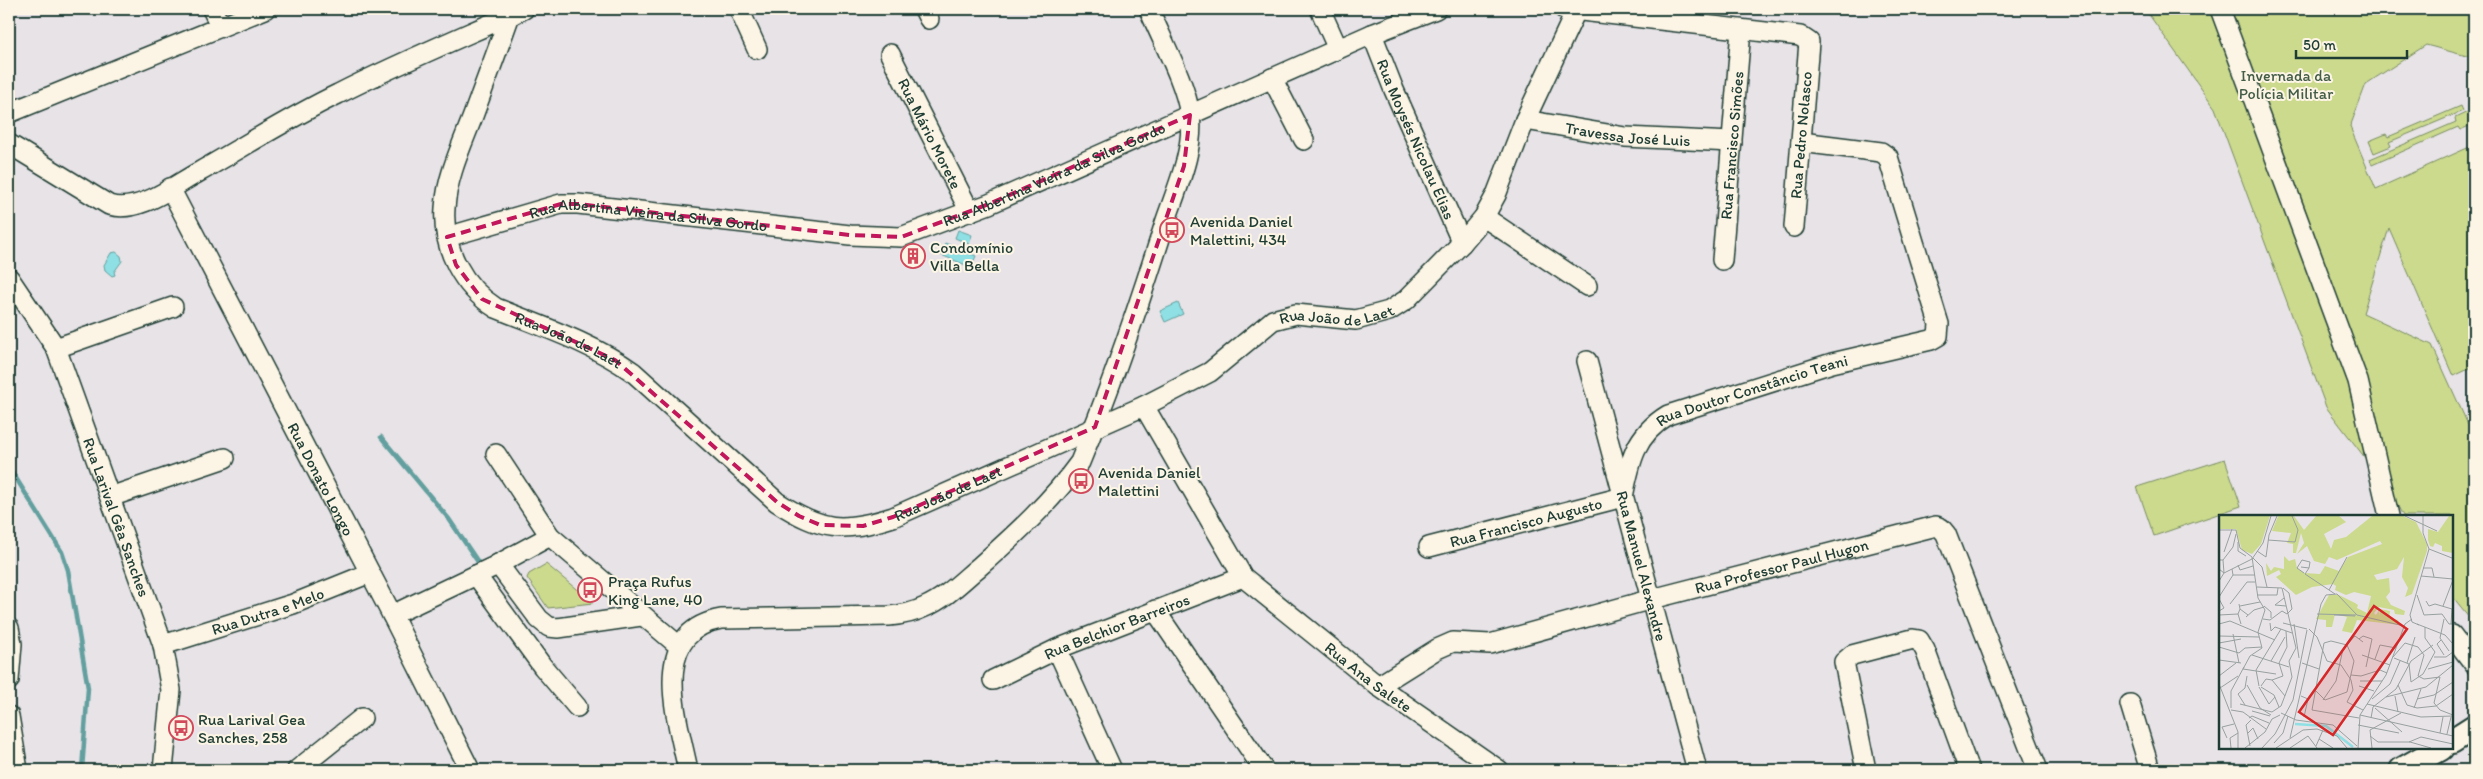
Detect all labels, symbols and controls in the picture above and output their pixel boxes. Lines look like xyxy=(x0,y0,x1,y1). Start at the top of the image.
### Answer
scale bar xyxy=(2296,28,2407,60)
text: 50 m xyxy=(2303,36,2336,54)
street label: Rua Moysés Nicolau Elias xyxy=(1373,56,1460,222)
park label: Invernada da Polícia Militar xyxy=(2239,66,2333,103)
street label: Rua Francisco Simões xyxy=(1716,70,1747,220)
street label: Rua Pedro Nolasco xyxy=(1786,70,1816,200)
street label: Rua Mário Morete xyxy=(894,75,966,192)
street label: Rua Albertina Vieira da Silva Gordo xyxy=(940,117,1168,230)
street label: Travessa José Luis xyxy=(1564,118,1691,150)
street label: Rua Albertina Vieira da Silva Gordo xyxy=(527,195,768,235)
place label: Avenida Daniel Malettini, 434 xyxy=(1190,212,1293,249)
bus stop icon: Avenida Daniel Malettini, 434 xyxy=(1159,217,1185,243)
place label: Condomínio Villa Bella xyxy=(930,238,1013,275)
building icon: Condomínio Villa Bella xyxy=(900,243,926,269)
street label: Rua João de Laet xyxy=(1277,301,1398,330)
street label: Rua João de Laet xyxy=(512,307,626,372)
street label: Rua Doutor Constâncio Teani xyxy=(1652,350,1850,430)
street label: Rua Donato Longo xyxy=(284,419,359,539)
street label: Rua Larival Gêa Sanches xyxy=(80,435,154,599)
street label: Rua João de Laet xyxy=(891,461,1004,525)
place label: Avenida Daniel Malettini xyxy=(1098,463,1201,500)
bus stop icon: Avenida Daniel Malettini xyxy=(1068,468,1094,494)
street label: Rua Manuel Alexandre xyxy=(1613,488,1671,643)
street label: Rua Francisco Augusto xyxy=(1448,493,1604,551)
inset map xyxy=(2219,515,2453,749)
street label: Rua Professor Paul Hugon xyxy=(1693,534,1871,597)
place label: Praça Rufus King Lane, 40 xyxy=(608,572,703,609)
bus stop icon: Praça Rufus King Lane, 40 xyxy=(577,577,603,603)
street label: Rua Dutra e Melo xyxy=(209,583,327,639)
street label: Rua Belchior Barreiros xyxy=(1041,589,1192,663)
street label: Rua Ana Salete xyxy=(1321,638,1416,716)
place label: Rua Larival Gea Sanches, 258 xyxy=(198,710,306,747)
bus stop icon: Rua Larival Gea Sanches, 258 xyxy=(168,715,194,741)

